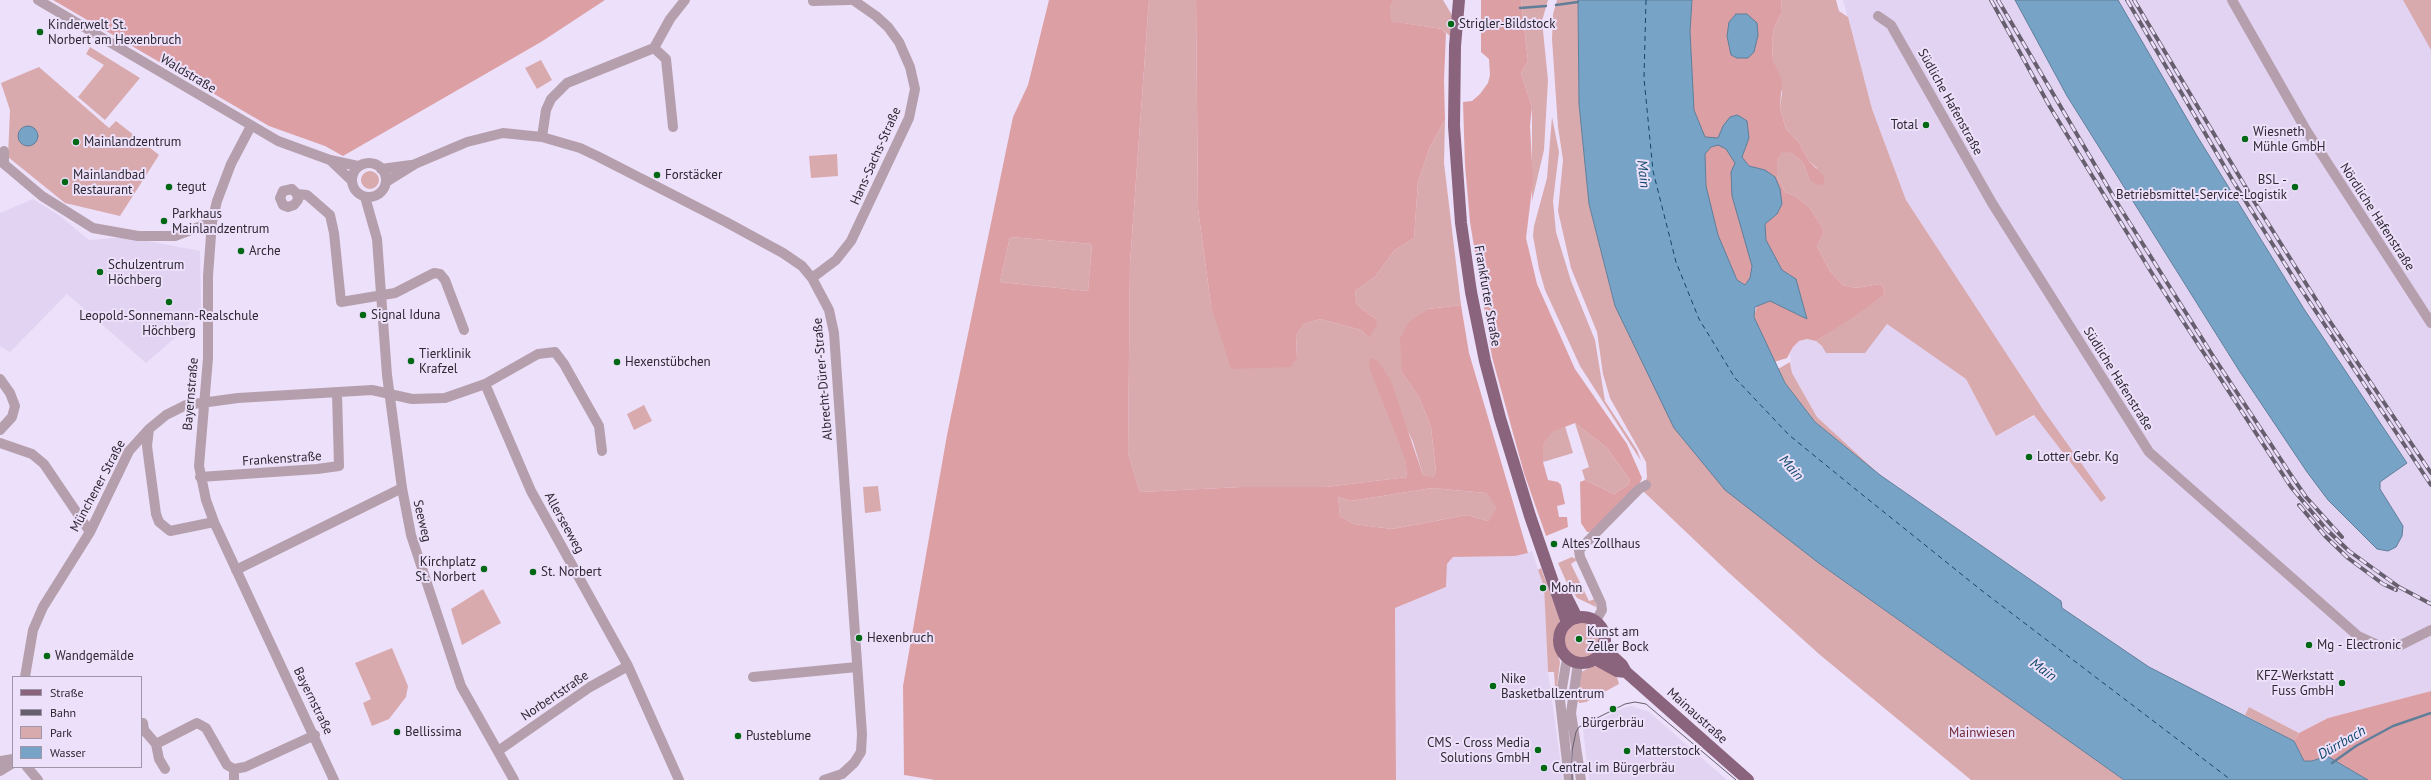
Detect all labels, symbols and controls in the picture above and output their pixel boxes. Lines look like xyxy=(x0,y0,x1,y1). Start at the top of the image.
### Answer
place label: Strigler-Bildstock xyxy=(1459,16,1555,32)
place label: Kinderwelt St. Norbert am Hexenbruch xyxy=(48,17,181,48)
marker: Strigler-Bildstock xyxy=(1446,19,1456,29)
marker: Kinderwelt St. Norbert am Hexenbruch xyxy=(35,27,45,37)
street label: Südliche Hafenstraße xyxy=(1914,46,1986,158)
street label: Waldstraße xyxy=(157,51,219,97)
street label: Hans-Sachs-Straße xyxy=(847,105,905,207)
place label: Total xyxy=(1891,117,1918,133)
marker: Total xyxy=(1921,120,1931,130)
place label: Wiesneth Mühle GmbH xyxy=(2253,124,2326,155)
place label: Mainlandzentrum xyxy=(84,134,181,150)
marker: Wiesneth Mühle GmbH xyxy=(2240,134,2250,144)
marker: Mainlandzentrum xyxy=(71,137,81,147)
water label: Main xyxy=(1633,159,1653,189)
street label: Nördliche Hafenstraße xyxy=(2336,160,2418,274)
place label: Mainlandbad Restaurant xyxy=(73,167,145,198)
place label: Forstäcker xyxy=(665,167,722,183)
marker: Forstäcker xyxy=(652,170,662,180)
place label: BSL - Betriebsmittel-Service-Logistik xyxy=(2116,172,2287,203)
marker: Mainlandbad Restaurant xyxy=(60,177,70,187)
place label: tegut xyxy=(177,179,206,195)
marker: tegut xyxy=(164,182,174,192)
marker: BSL - Betriebsmittel-Service-Logistik xyxy=(2290,182,2300,192)
place label: Parkhaus Mainlandzentrum xyxy=(172,206,269,237)
marker: Parkhaus Mainlandzentrum xyxy=(159,216,169,226)
place label: Arche xyxy=(249,243,281,259)
street label: Frankfurter Straße xyxy=(1470,244,1504,348)
marker: Arche xyxy=(236,246,246,256)
place label: Schulzentrum Höchberg xyxy=(108,257,184,288)
marker: Schulzentrum Höchberg xyxy=(95,267,105,277)
marker: Leopold-Sonnemann-Realschule Höchberg xyxy=(164,297,174,307)
place label: Signal Iduna xyxy=(371,307,441,323)
place label: Leopold-Sonnemann-Realschule Höchberg xyxy=(79,308,259,339)
marker: Signal Iduna xyxy=(358,310,368,320)
street label: Albrecht-Dürer-Straße xyxy=(810,317,836,441)
street label: Südliche Hafenstraße xyxy=(2080,324,2156,434)
place label: Tierklinik Krafzel xyxy=(419,346,471,377)
place label: Hexenstübchen xyxy=(625,354,711,370)
marker: Tierklinik Krafzel xyxy=(406,356,416,366)
street label: Bayernstraße xyxy=(180,357,202,431)
marker: Hexenstübchen xyxy=(612,357,622,367)
street label: Münchener Straße xyxy=(67,437,129,535)
street label: Frankenstraße xyxy=(242,448,322,470)
place label: Lotter Gebr. Kg xyxy=(2037,449,2119,465)
water label: Main xyxy=(1775,452,1807,484)
marker: Lotter Gebr. Kg xyxy=(2024,452,2034,462)
street label: Allerseeweg xyxy=(541,490,587,556)
street label: Seeweg xyxy=(410,498,434,544)
place label: Altes Zollhaus xyxy=(1562,536,1640,552)
marker: Altes Zollhaus xyxy=(1549,539,1559,549)
place label: Kirchplatz St. Norbert xyxy=(415,554,476,585)
marker: Kirchplatz St. Norbert xyxy=(479,564,489,574)
place label: St. Norbert xyxy=(541,564,602,580)
marker: St. Norbert xyxy=(528,567,538,577)
place label: Mohn xyxy=(1551,580,1582,596)
marker: Mohn xyxy=(1538,583,1548,593)
place label: Kunst am Zeller Bock xyxy=(1587,624,1649,655)
place label: Hexenbruch xyxy=(867,630,934,646)
marker: Hexenbruch xyxy=(854,633,864,643)
marker: Kunst am Zeller Bock xyxy=(1574,634,1584,644)
place label: Mg - Electronic xyxy=(2317,637,2401,653)
marker: Mg - Electronic xyxy=(2304,640,2314,650)
place label: Wandgemälde xyxy=(55,648,134,664)
marker: Wandgemälde xyxy=(42,651,52,661)
water label: Main xyxy=(2027,655,2059,685)
street label: Bayernstraße xyxy=(290,665,336,737)
street label: Norbertstraße xyxy=(518,668,592,724)
place label: KFZ-Werkstatt Fuss GmbH xyxy=(2256,668,2334,699)
place label: Nike Basketballzentrum xyxy=(1501,671,1604,702)
legend xyxy=(12,676,142,768)
marker: KFZ-Werkstatt Fuss GmbH xyxy=(2337,678,2347,688)
marker: Nike Basketballzentrum xyxy=(1488,681,1498,691)
text: Straße xyxy=(50,685,84,700)
street label: Mainaustraße xyxy=(1664,685,1730,747)
marker: Bürgerbräu xyxy=(1608,704,1618,714)
text: Bahn xyxy=(50,705,76,720)
place label: Bürgerbräu xyxy=(1582,715,1644,731)
water label: Dürrbach xyxy=(2315,723,2369,763)
place label: Bellissima xyxy=(405,724,462,740)
text: Park xyxy=(50,725,72,740)
park label: Mainwiesen xyxy=(1949,725,2015,741)
marker: Bellissima xyxy=(392,727,402,737)
place label: Pusteblume xyxy=(746,728,811,744)
marker: Pusteblume xyxy=(733,731,743,741)
place label: CMS - Cross Media Solutions GmbH xyxy=(1427,735,1530,766)
place label: Matterstock xyxy=(1635,743,1700,759)
text: Wasser xyxy=(50,745,86,760)
marker: CMS - Cross Media Solutions GmbH xyxy=(1533,745,1543,755)
marker: Matterstock xyxy=(1622,746,1632,756)
place label: Central im Bürgerbräu xyxy=(1552,760,1675,776)
marker: Central im Bürgerbräu xyxy=(1539,763,1549,773)

